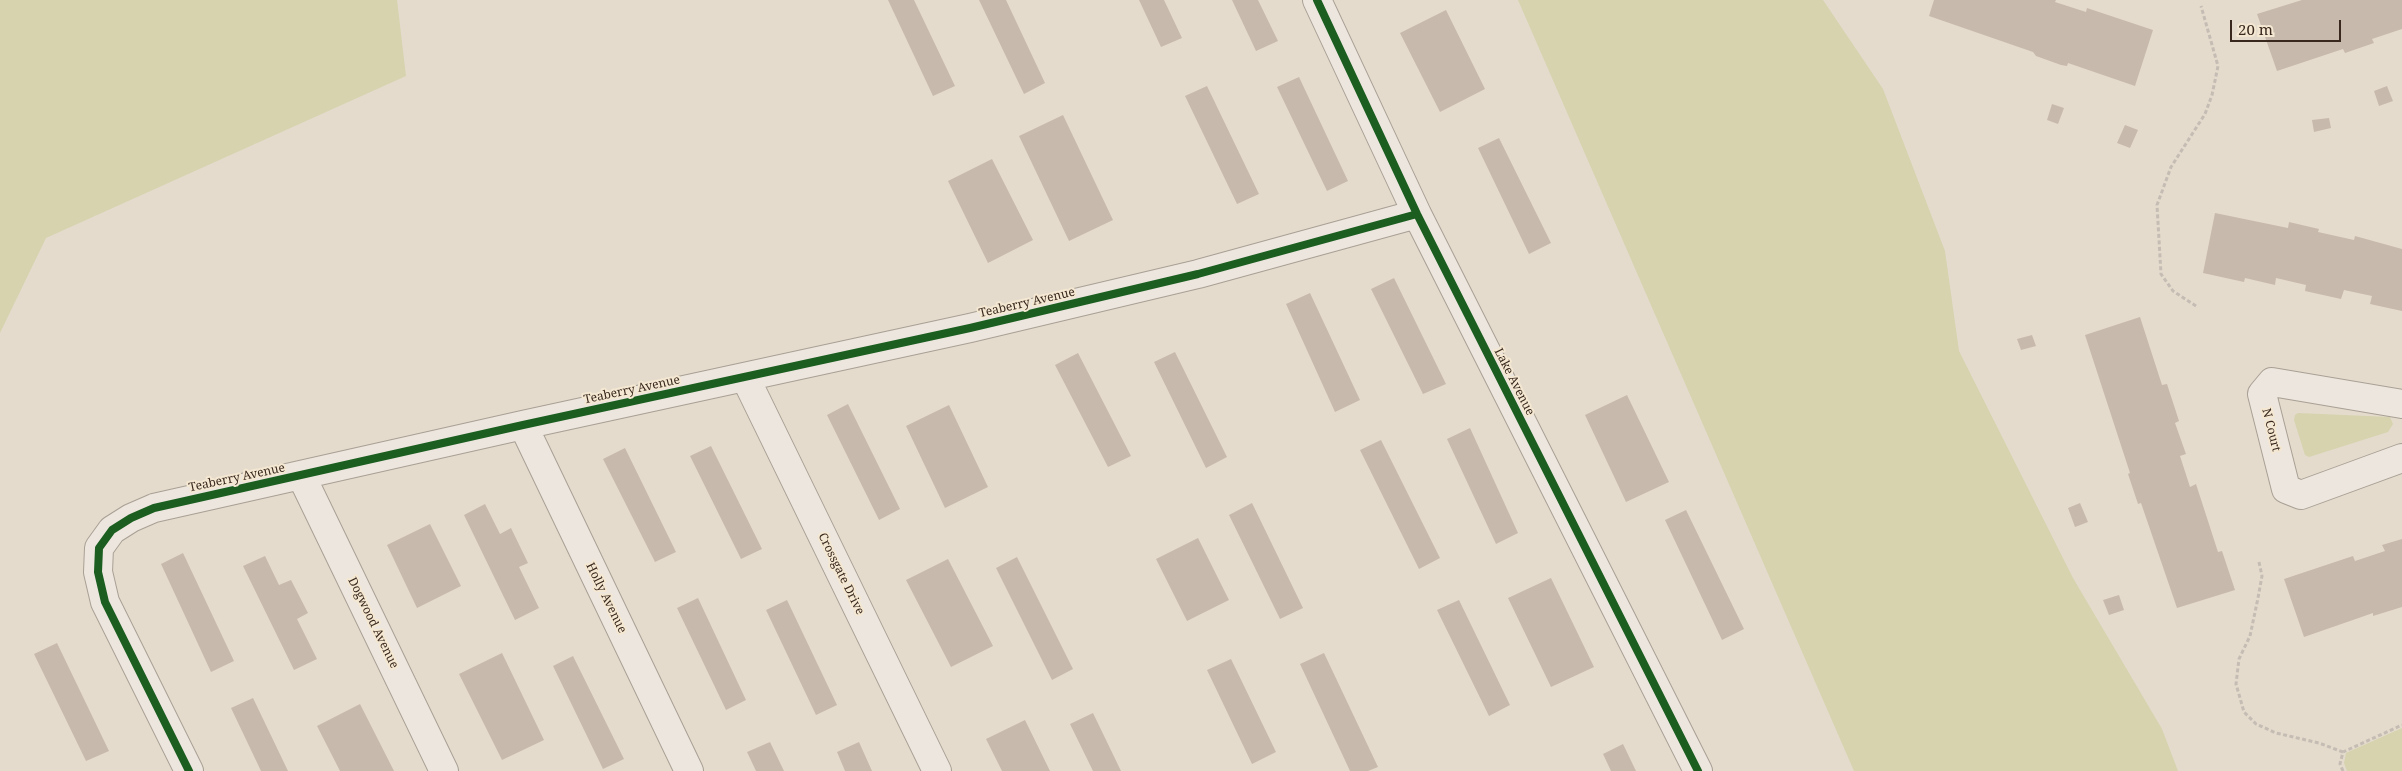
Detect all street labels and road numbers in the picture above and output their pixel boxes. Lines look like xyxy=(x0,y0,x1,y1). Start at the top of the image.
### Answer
street label: Teaberry Avenue xyxy=(978,285,1076,321)
street label: Lake Avenue xyxy=(1491,346,1537,418)
street label: Teaberry Avenue xyxy=(583,373,681,407)
street label: N Court xyxy=(2259,407,2283,453)
street label: Teaberry Avenue xyxy=(188,461,286,495)
street label: Crossgate Drive xyxy=(815,531,867,617)
street label: Holly Avenue xyxy=(583,560,629,636)
street label: Dogwood Avenue xyxy=(345,575,401,671)

